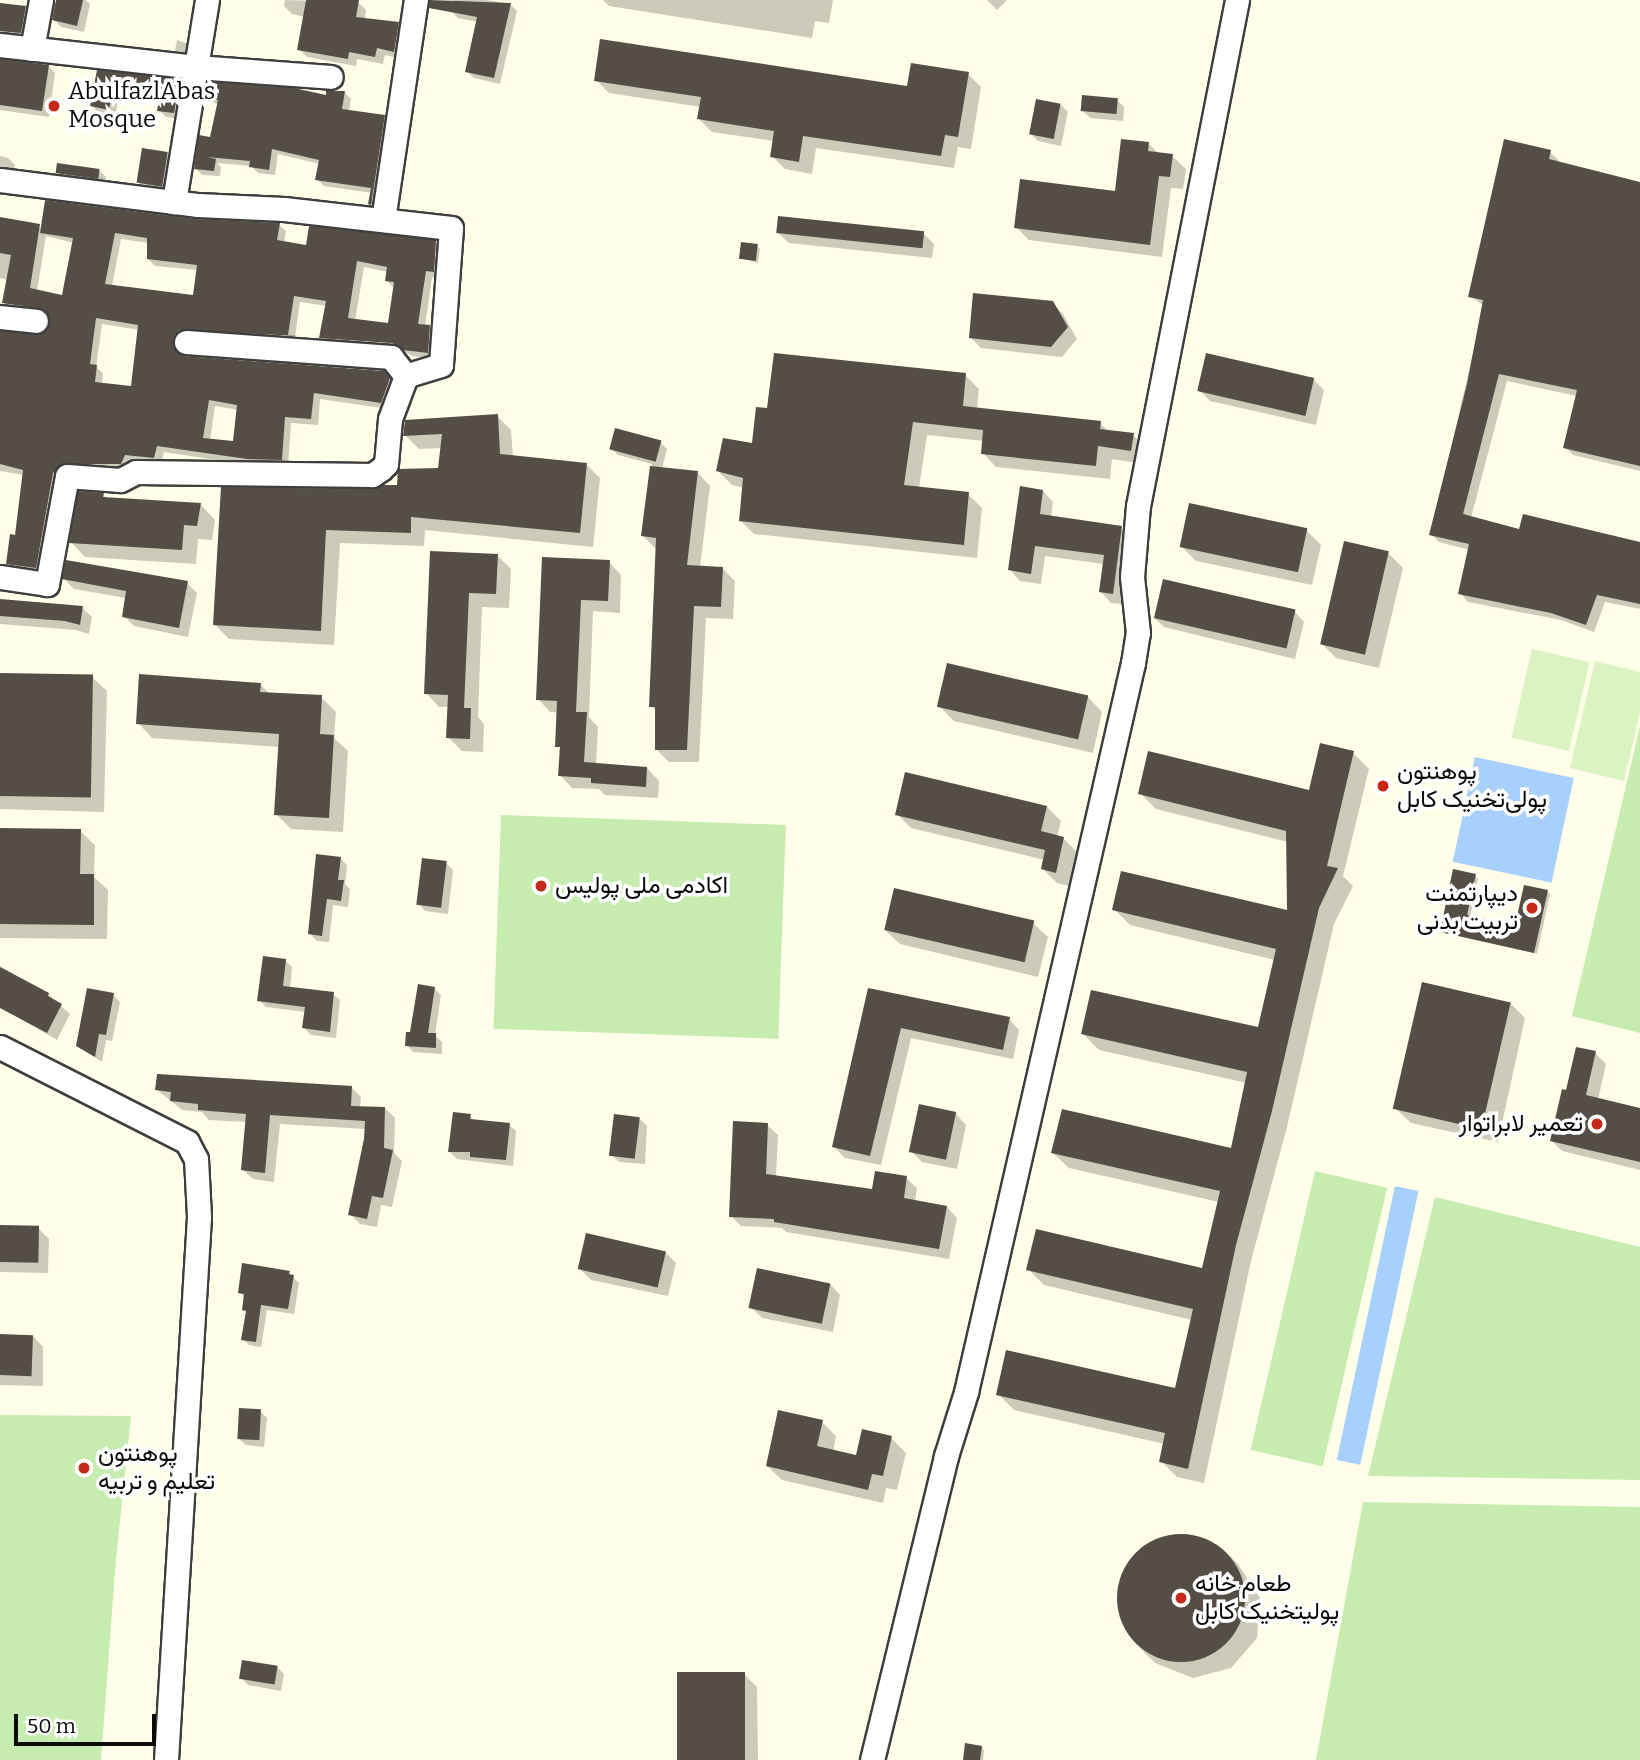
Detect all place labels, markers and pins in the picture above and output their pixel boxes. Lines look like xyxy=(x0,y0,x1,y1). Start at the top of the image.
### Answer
place label: AbulfazlAbas Mosque xyxy=(68,78,215,134)
marker: AbulfazlAbas Mosque xyxy=(46,98,62,114)
place label: پوهنتون پولی‌تخنیک کابل xyxy=(1397,758,1547,814)
marker: پوهنتون پولی‌تخنیک کابل xyxy=(1375,778,1391,794)
place label: اکادمی ملی پولیس xyxy=(555,872,728,900)
marker: اکادمی ملی پولیس xyxy=(533,878,549,894)
place label: دیپارتمنت تربیت بدنی xyxy=(1417,880,1518,936)
marker: دیپارتمنت تربیت بدنی xyxy=(1524,900,1540,916)
place label: تعمیر لابراتوار xyxy=(1459,1110,1583,1138)
marker: تعمیر لابراتوار xyxy=(1589,1116,1605,1132)
place label: پوهنتون تعلیم و تربیه xyxy=(98,1440,215,1496)
marker: پوهنتون تعلیم و تربیه xyxy=(76,1460,92,1476)
place label: طعام خانه پولیتخنیک کابل xyxy=(1195,1570,1339,1626)
marker: طعام خانه پولیتخنیک کابل xyxy=(1173,1590,1189,1606)

